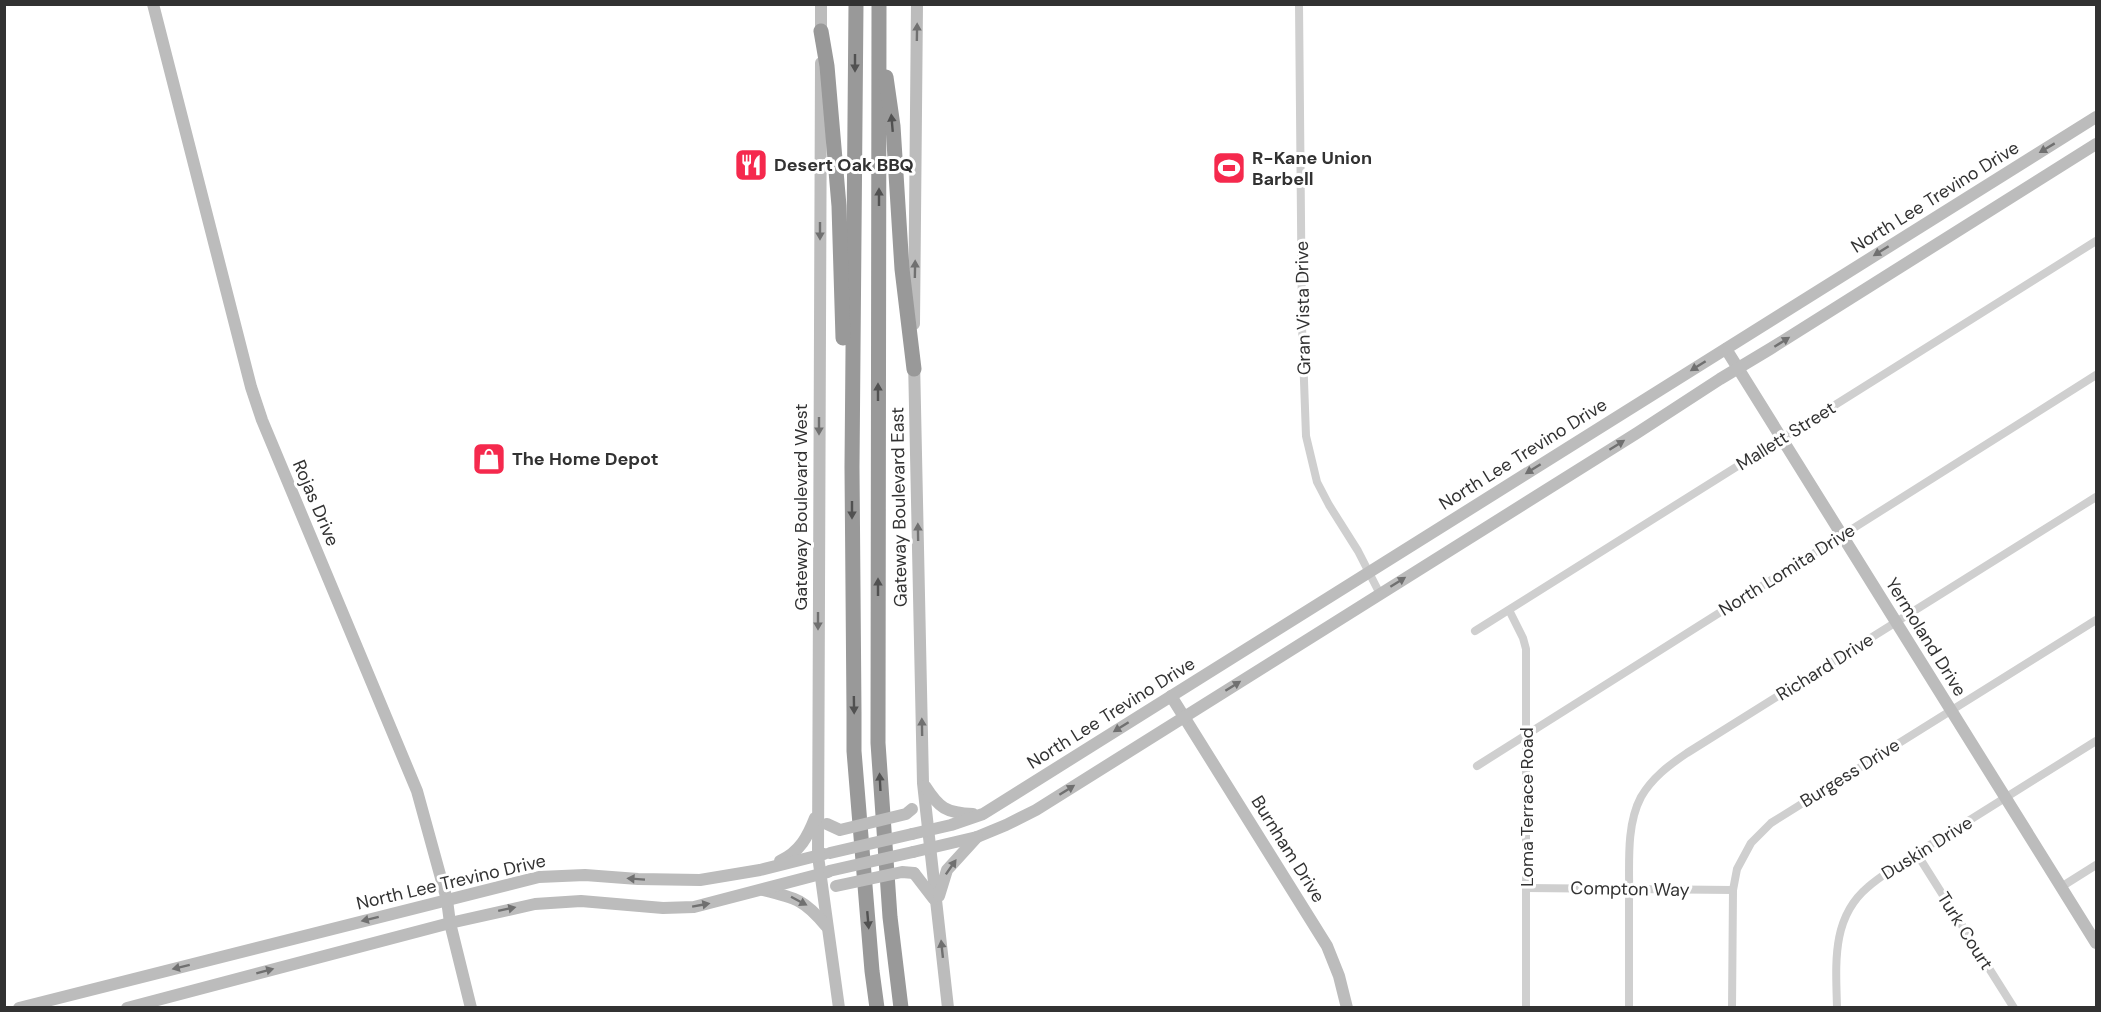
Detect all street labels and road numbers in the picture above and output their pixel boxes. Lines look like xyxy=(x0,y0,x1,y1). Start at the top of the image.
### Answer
street label: North Lee Trevino Drive xyxy=(1846,135,2024,259)
street label: Gran Vista Drive xyxy=(1290,241,1316,375)
street label: North Lee Trevino Drive xyxy=(1434,392,1612,516)
street label: Mallett Street xyxy=(1732,396,1840,476)
street label: Gateway Boulevard West xyxy=(789,404,813,610)
street label: Gateway Boulevard East xyxy=(885,407,913,607)
street label: Rojas Drive xyxy=(287,456,345,550)
street label: North Lomita Drive xyxy=(1714,518,1860,622)
street label: Yermoland Drive xyxy=(1880,573,1972,701)
street label: Richard Drive xyxy=(1772,628,1878,706)
street label: North Lee Trevino Drive xyxy=(1022,651,1200,775)
street label: Loma Terrace Road xyxy=(1515,727,1539,887)
street label: Burgess Drive xyxy=(1796,733,1904,813)
street label: Burnham Drive xyxy=(1246,791,1330,907)
street label: Duskin Drive xyxy=(1877,811,1977,885)
street label: North Lee Trevino Drive xyxy=(354,849,548,915)
street label: Compton Way xyxy=(1570,876,1690,902)
street label: Turk Court xyxy=(1932,887,1998,975)

